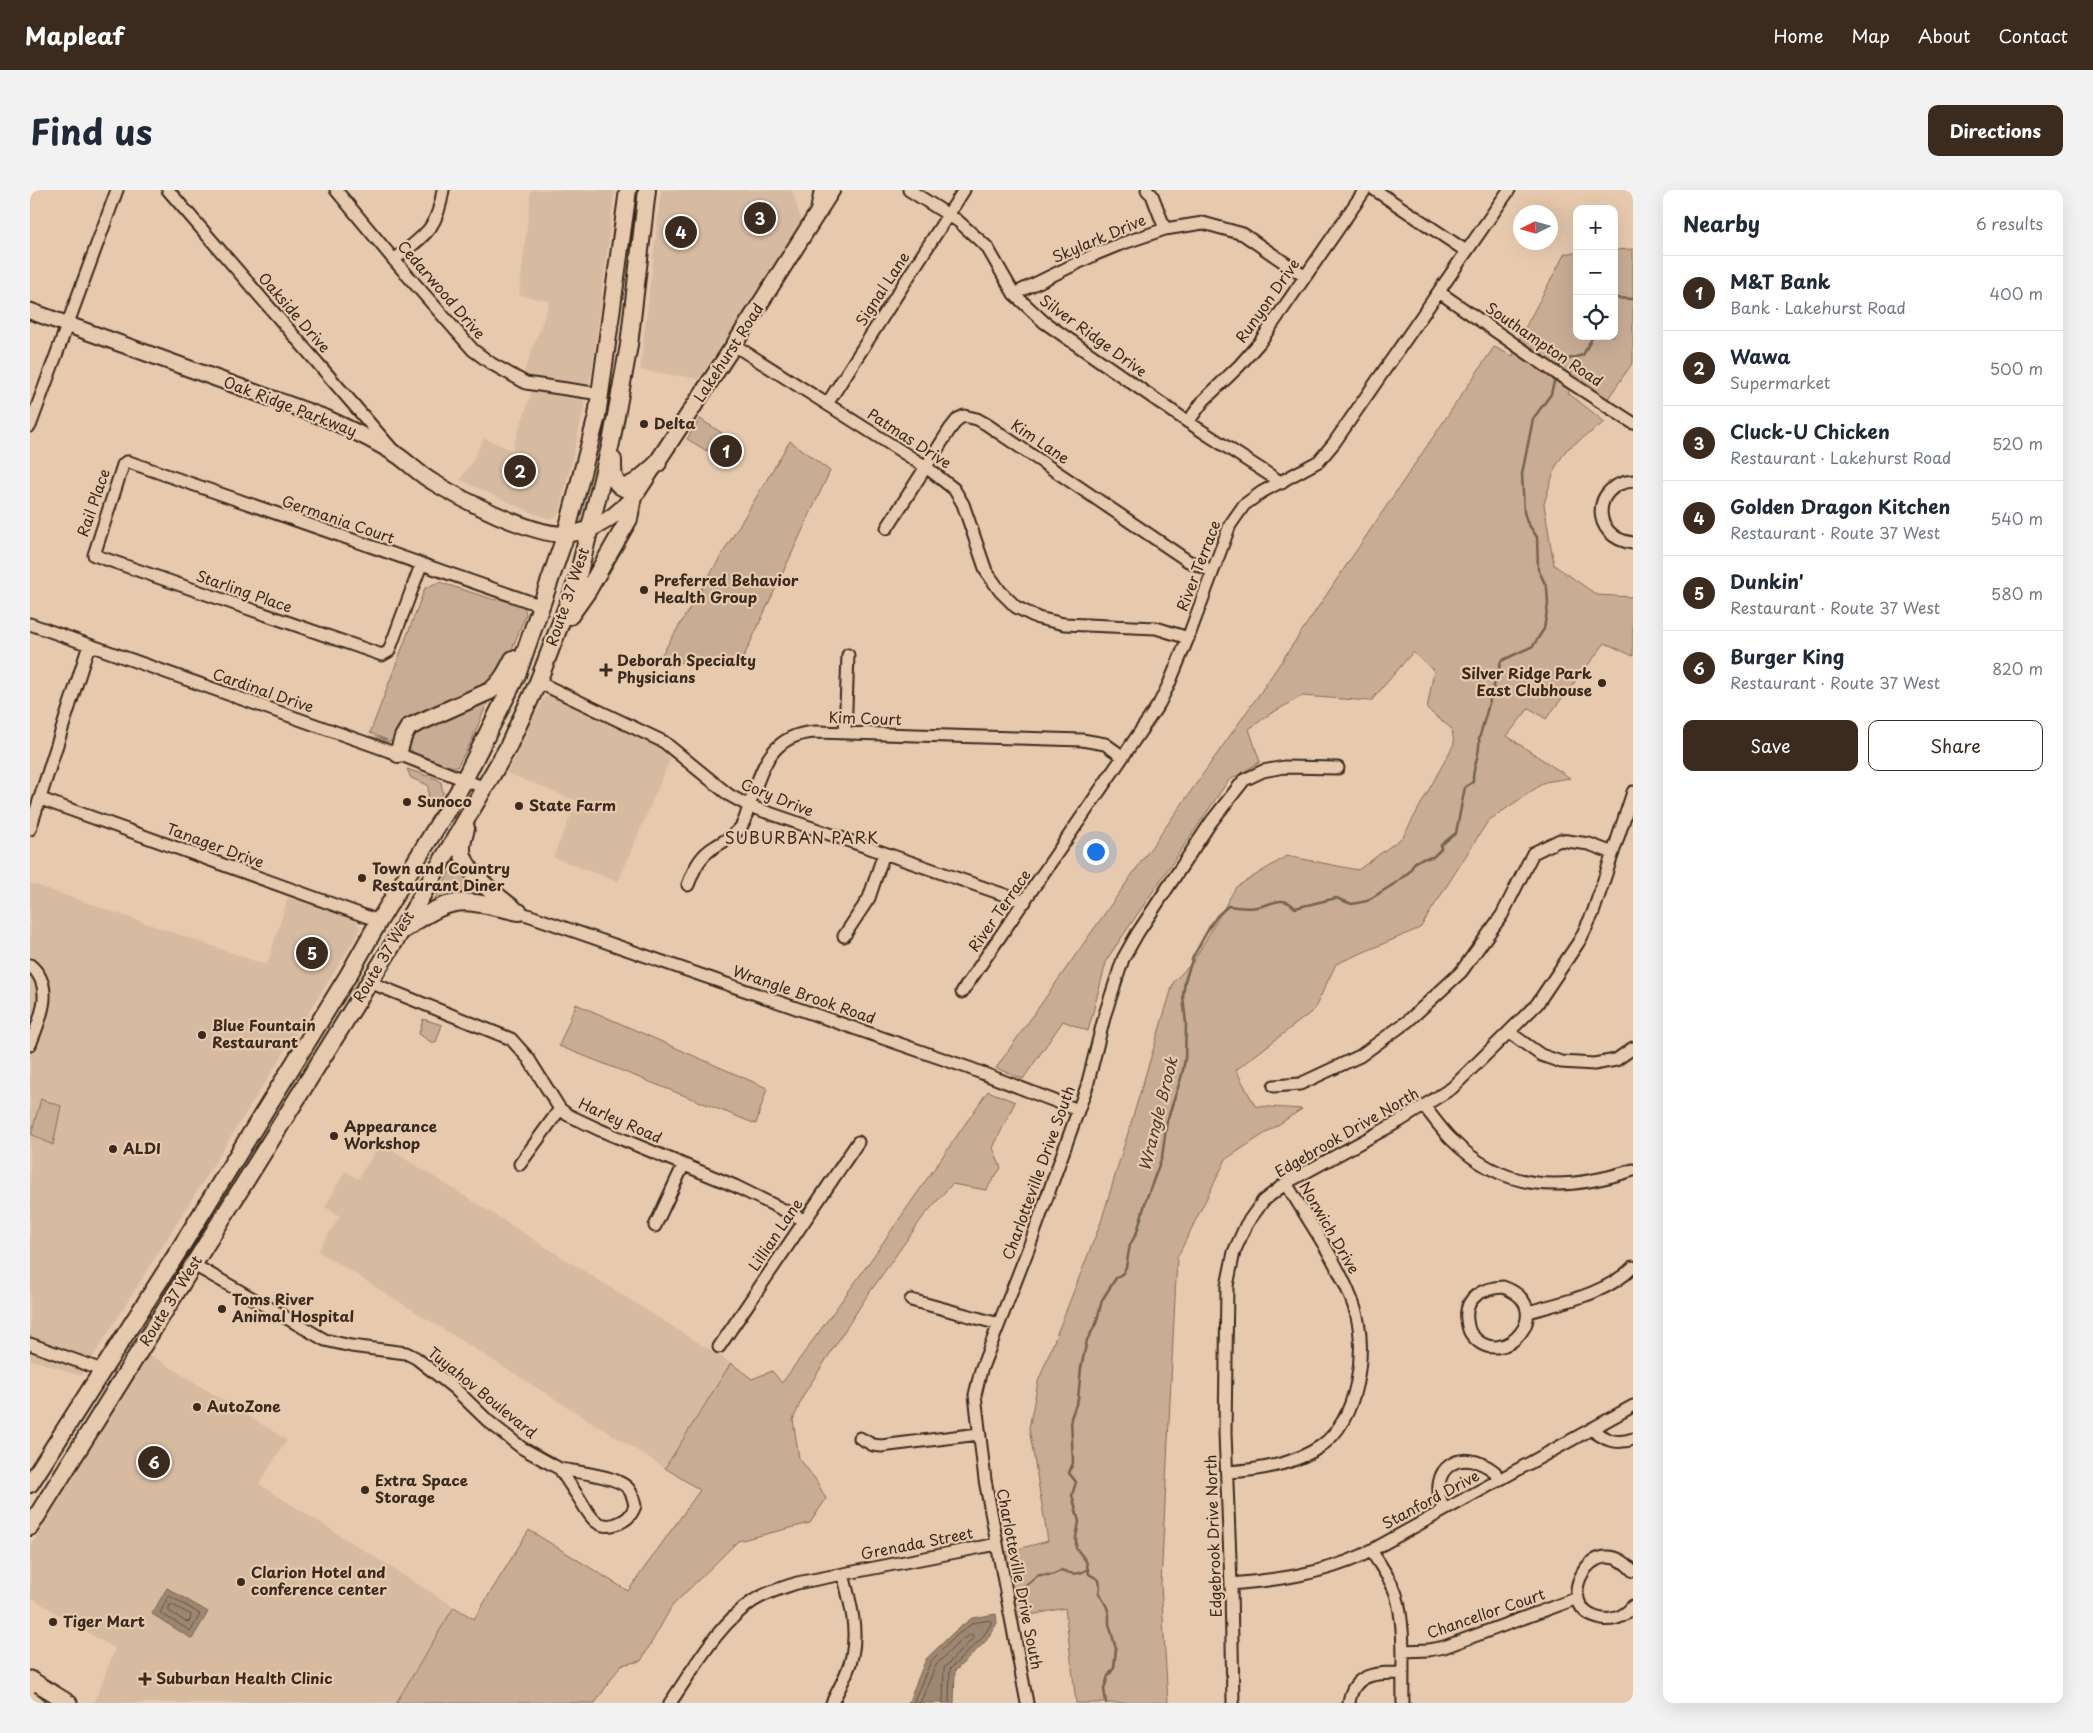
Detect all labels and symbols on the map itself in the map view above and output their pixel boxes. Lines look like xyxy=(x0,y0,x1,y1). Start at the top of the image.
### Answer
pin: 3 xyxy=(744,199,776,237)
north arrow xyxy=(1513,205,1558,250)
street label: Skylark Drive xyxy=(1048,207,1149,268)
pin: 4 xyxy=(665,213,697,251)
street label: Cedarwood Drive xyxy=(393,235,492,343)
street label: Signal Lane xyxy=(849,246,914,330)
street label: Runyon Drive xyxy=(1229,253,1304,347)
street label: Oakside Drive xyxy=(254,267,337,357)
street label: Silver Ridge Drive xyxy=(1035,288,1152,382)
street label: Southampton Road xyxy=(1482,296,1608,392)
street label: Lakehurst Road xyxy=(687,298,768,406)
street label: Oak Ridge Parkway xyxy=(221,370,361,442)
street label: Patmas Drive xyxy=(863,402,956,474)
place label: Delta xyxy=(654,411,696,434)
street label: Kim Lane xyxy=(1007,413,1075,469)
marker: Delta xyxy=(638,418,650,430)
pin: 1 xyxy=(710,432,742,470)
pin: 2 xyxy=(504,452,536,490)
street label: Rail Place xyxy=(70,465,115,540)
street label: Germania Court xyxy=(279,489,398,549)
street label: River Terrace xyxy=(1170,517,1226,614)
street label: Route 37 West xyxy=(539,544,594,649)
street label: Starling Place xyxy=(193,563,296,618)
place label: Preferred Behavior Health Group xyxy=(654,568,799,608)
marker: Preferred Behavior Health Group xyxy=(638,584,650,596)
place label: Deborah Specialty Physicians xyxy=(617,648,756,688)
street label: Cardinal Drive xyxy=(210,661,317,718)
place label: Silver Ridge Park East Clubhouse xyxy=(1461,661,1592,701)
marker: Deborah Specialty Physicians xyxy=(599,663,613,677)
marker: Silver Ridge Park East Clubhouse xyxy=(1596,677,1608,689)
street label: Kim Court xyxy=(828,705,902,730)
street label: Cory Drive xyxy=(738,772,818,822)
place label: Sunoco xyxy=(417,789,472,812)
place label: State Farm xyxy=(529,793,616,816)
marker: Sunoco xyxy=(401,796,413,808)
marker: State Farm xyxy=(513,800,525,812)
street label: Tanager Drive xyxy=(163,816,268,873)
district label: SUBURBAN PARK xyxy=(725,825,879,849)
your location xyxy=(1083,839,1109,865)
place label: Town and Country Restaurant Diner xyxy=(372,856,510,896)
street label: River Terrace xyxy=(962,864,1036,956)
marker: Town and Country Restaurant Diner xyxy=(356,872,368,884)
street label: Route 37 West xyxy=(346,906,419,1006)
pin: 5 xyxy=(296,934,328,972)
street label: Wrangle Brook Road xyxy=(730,958,879,1029)
place label: Blue Fountain Restaurant xyxy=(212,1013,316,1053)
marker: Blue Fountain Restaurant xyxy=(196,1029,208,1041)
water label: Wrangle Brook xyxy=(1131,1054,1183,1173)
street label: Edgebrook Drive North xyxy=(1270,1081,1423,1182)
street label: Charlotteville Drive South xyxy=(995,1082,1080,1263)
street label: Harley Road xyxy=(575,1091,666,1148)
place label: Appearance Workshop xyxy=(344,1114,437,1154)
marker: Appearance Workshop xyxy=(328,1130,340,1142)
place label: ALDI xyxy=(122,1136,161,1159)
marker: ALDI xyxy=(107,1143,119,1155)
street label: Norwich Drive xyxy=(1295,1177,1366,1278)
street label: Lillian Lane xyxy=(742,1193,808,1275)
street label: Route 37 West xyxy=(133,1250,207,1350)
place label: Toms River Animal Hospital xyxy=(231,1287,354,1327)
marker: Toms River Animal Hospital xyxy=(216,1303,228,1315)
street label: Tuyahov Boulevard xyxy=(423,1340,543,1443)
place label: AutoZone xyxy=(207,1394,281,1417)
marker: AutoZone xyxy=(191,1401,203,1413)
pin: 6 xyxy=(138,1443,170,1481)
street label: Edgebrook Drive North xyxy=(1198,1454,1227,1618)
street label: Stanford Drive xyxy=(1377,1463,1483,1534)
place label: Extra Space Storage xyxy=(375,1468,468,1508)
marker: Extra Space Storage xyxy=(359,1484,371,1496)
street label: Charlotteville Drive South xyxy=(992,1486,1049,1671)
street label: Grenada Street xyxy=(859,1520,975,1565)
place label: Clarion Hotel and conference center xyxy=(251,1560,387,1600)
marker: Clarion Hotel and conference center xyxy=(235,1576,247,1588)
street label: Chancellor Court xyxy=(1423,1582,1548,1644)
place label: Tiger Mart xyxy=(63,1609,145,1632)
marker: Tiger Mart xyxy=(47,1616,59,1628)
place label: Suburban Health Clinic xyxy=(156,1666,333,1689)
marker: Suburban Health Clinic xyxy=(138,1672,152,1686)

